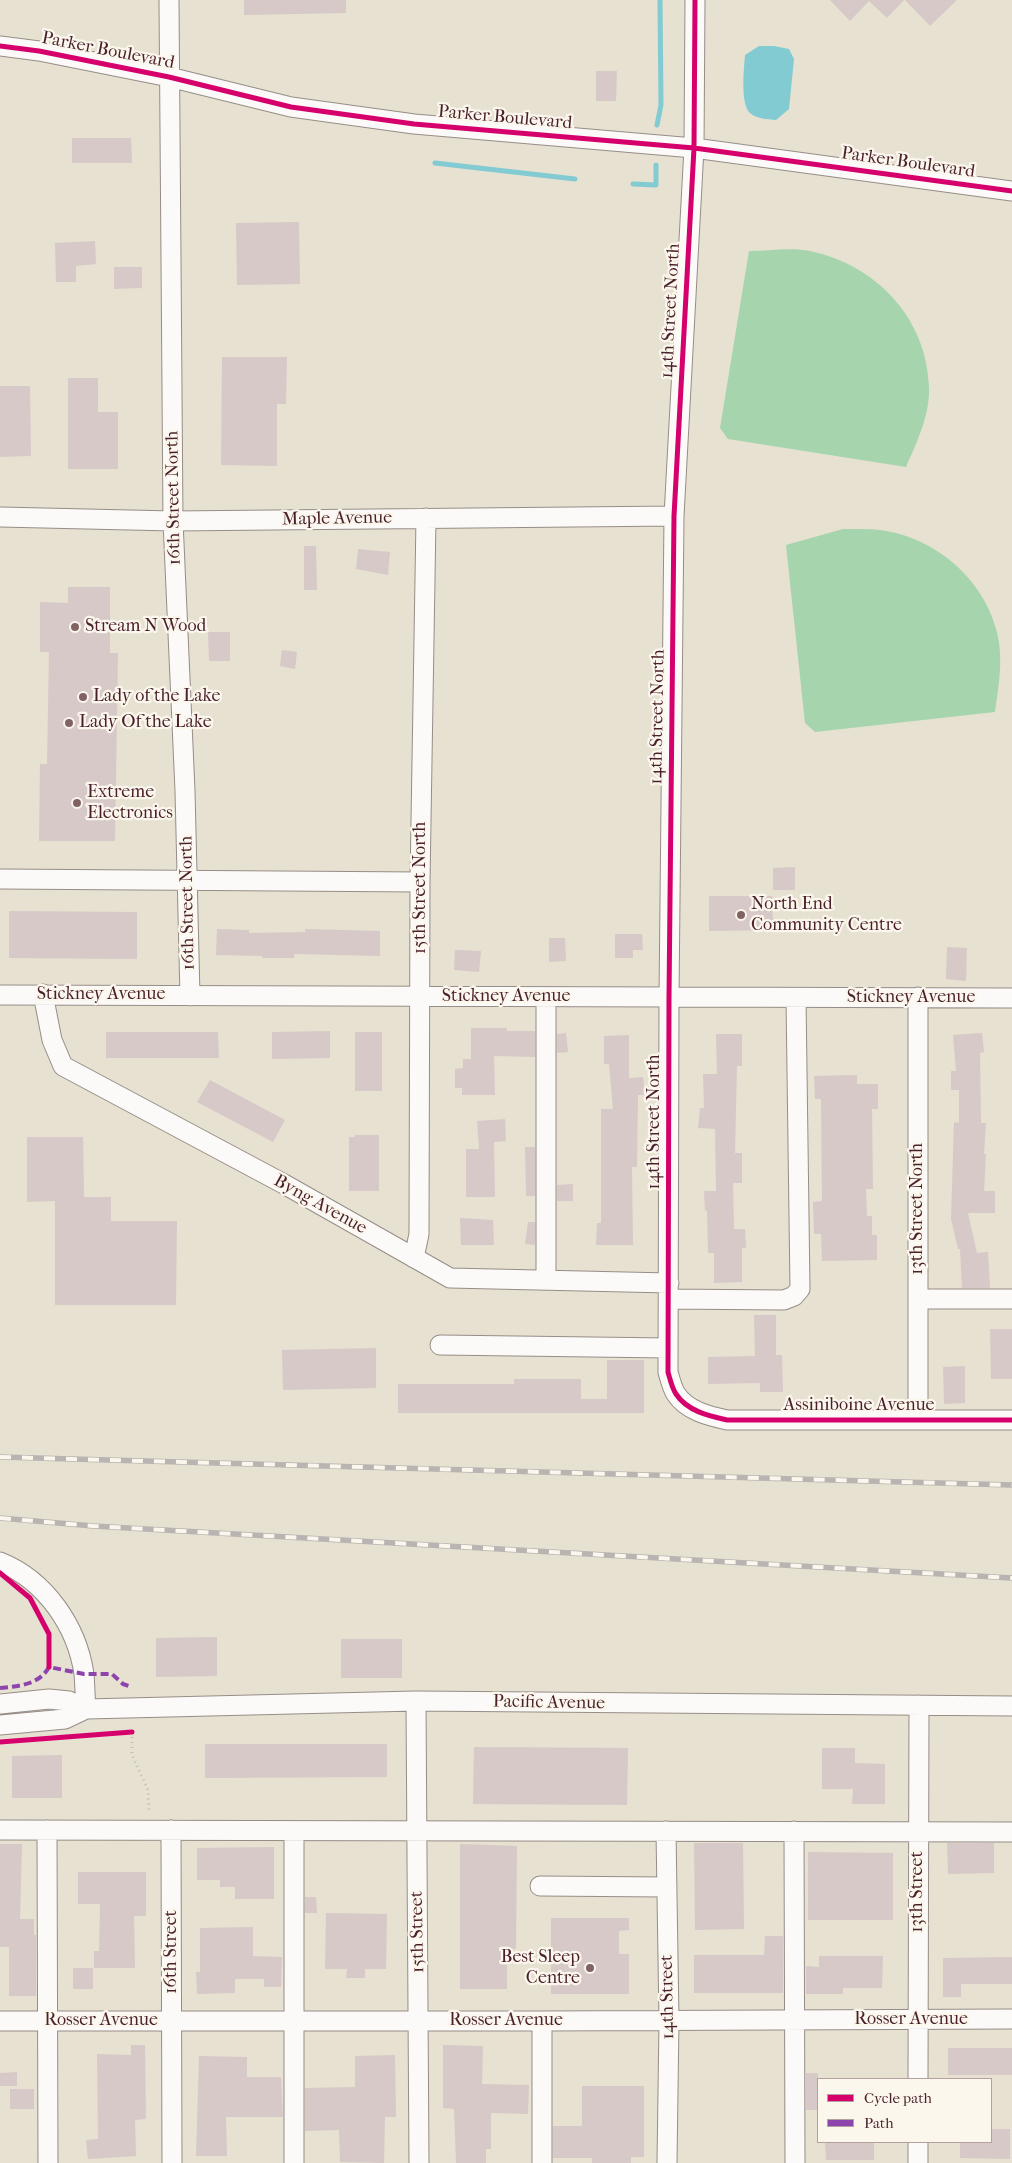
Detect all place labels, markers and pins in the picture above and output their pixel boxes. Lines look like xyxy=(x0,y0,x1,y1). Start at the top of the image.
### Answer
place label: Stream N Wood xyxy=(85,616,206,638)
marker: Stream N Wood xyxy=(69,621,81,633)
place label: Lady of the Lake xyxy=(93,686,220,708)
marker: Lady of the Lake xyxy=(77,691,89,703)
place label: Lady Of the Lake xyxy=(79,712,212,734)
marker: Lady Of the Lake xyxy=(63,717,75,729)
place label: Extreme Electronics xyxy=(87,782,173,824)
marker: Extreme Electronics xyxy=(71,797,83,809)
place label: North End Community Centre xyxy=(751,894,902,936)
marker: North End Community Centre xyxy=(735,909,747,921)
place label: Best Sleep Centre xyxy=(501,1947,580,1990)
marker: Best Sleep Centre xyxy=(584,1962,596,1974)

